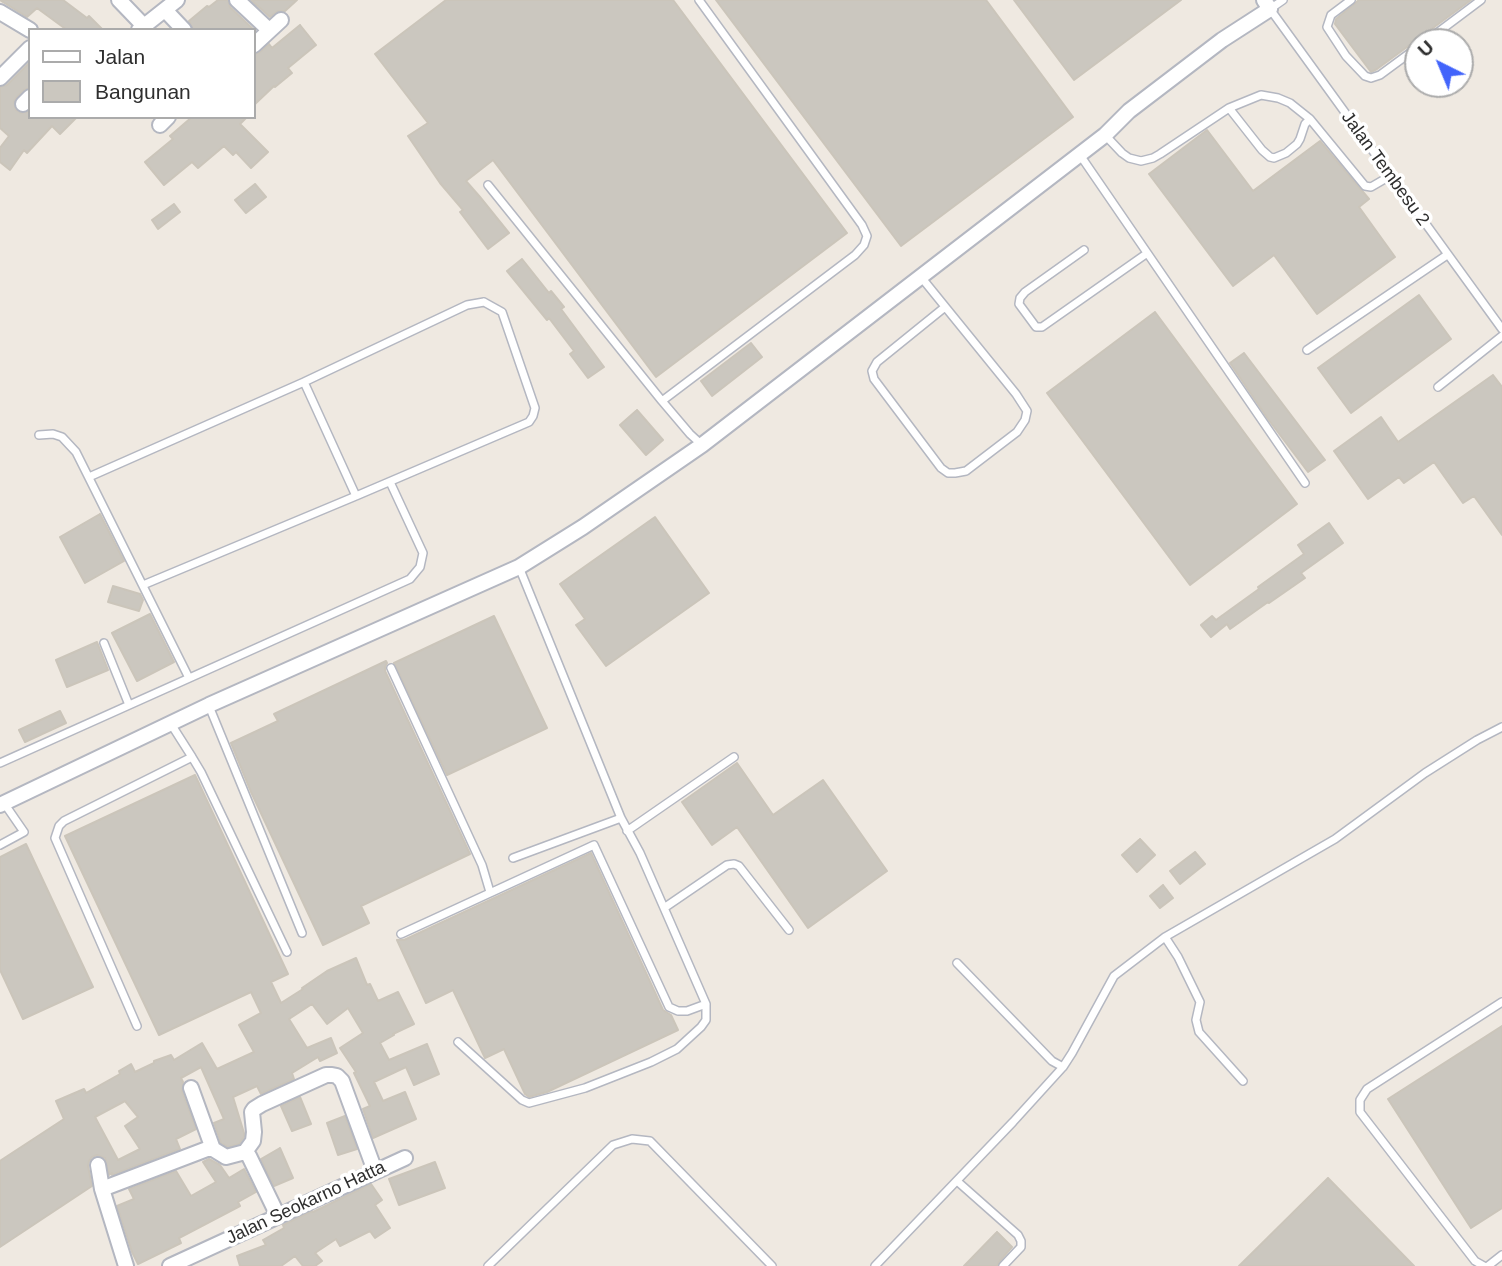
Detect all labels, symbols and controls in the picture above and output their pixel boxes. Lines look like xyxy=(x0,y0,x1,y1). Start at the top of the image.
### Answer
legend xyxy=(28,28,256,119)
north arrow xyxy=(1404,28,1474,98)
text: U xyxy=(1414,36,1438,61)
text: Jalan xyxy=(95,45,145,68)
text: Bangunan xyxy=(95,80,191,103)
street label: Jalan Tembesu 2 xyxy=(1336,108,1434,230)
street label: Jalan Seokarno Hatta xyxy=(223,1157,389,1249)

